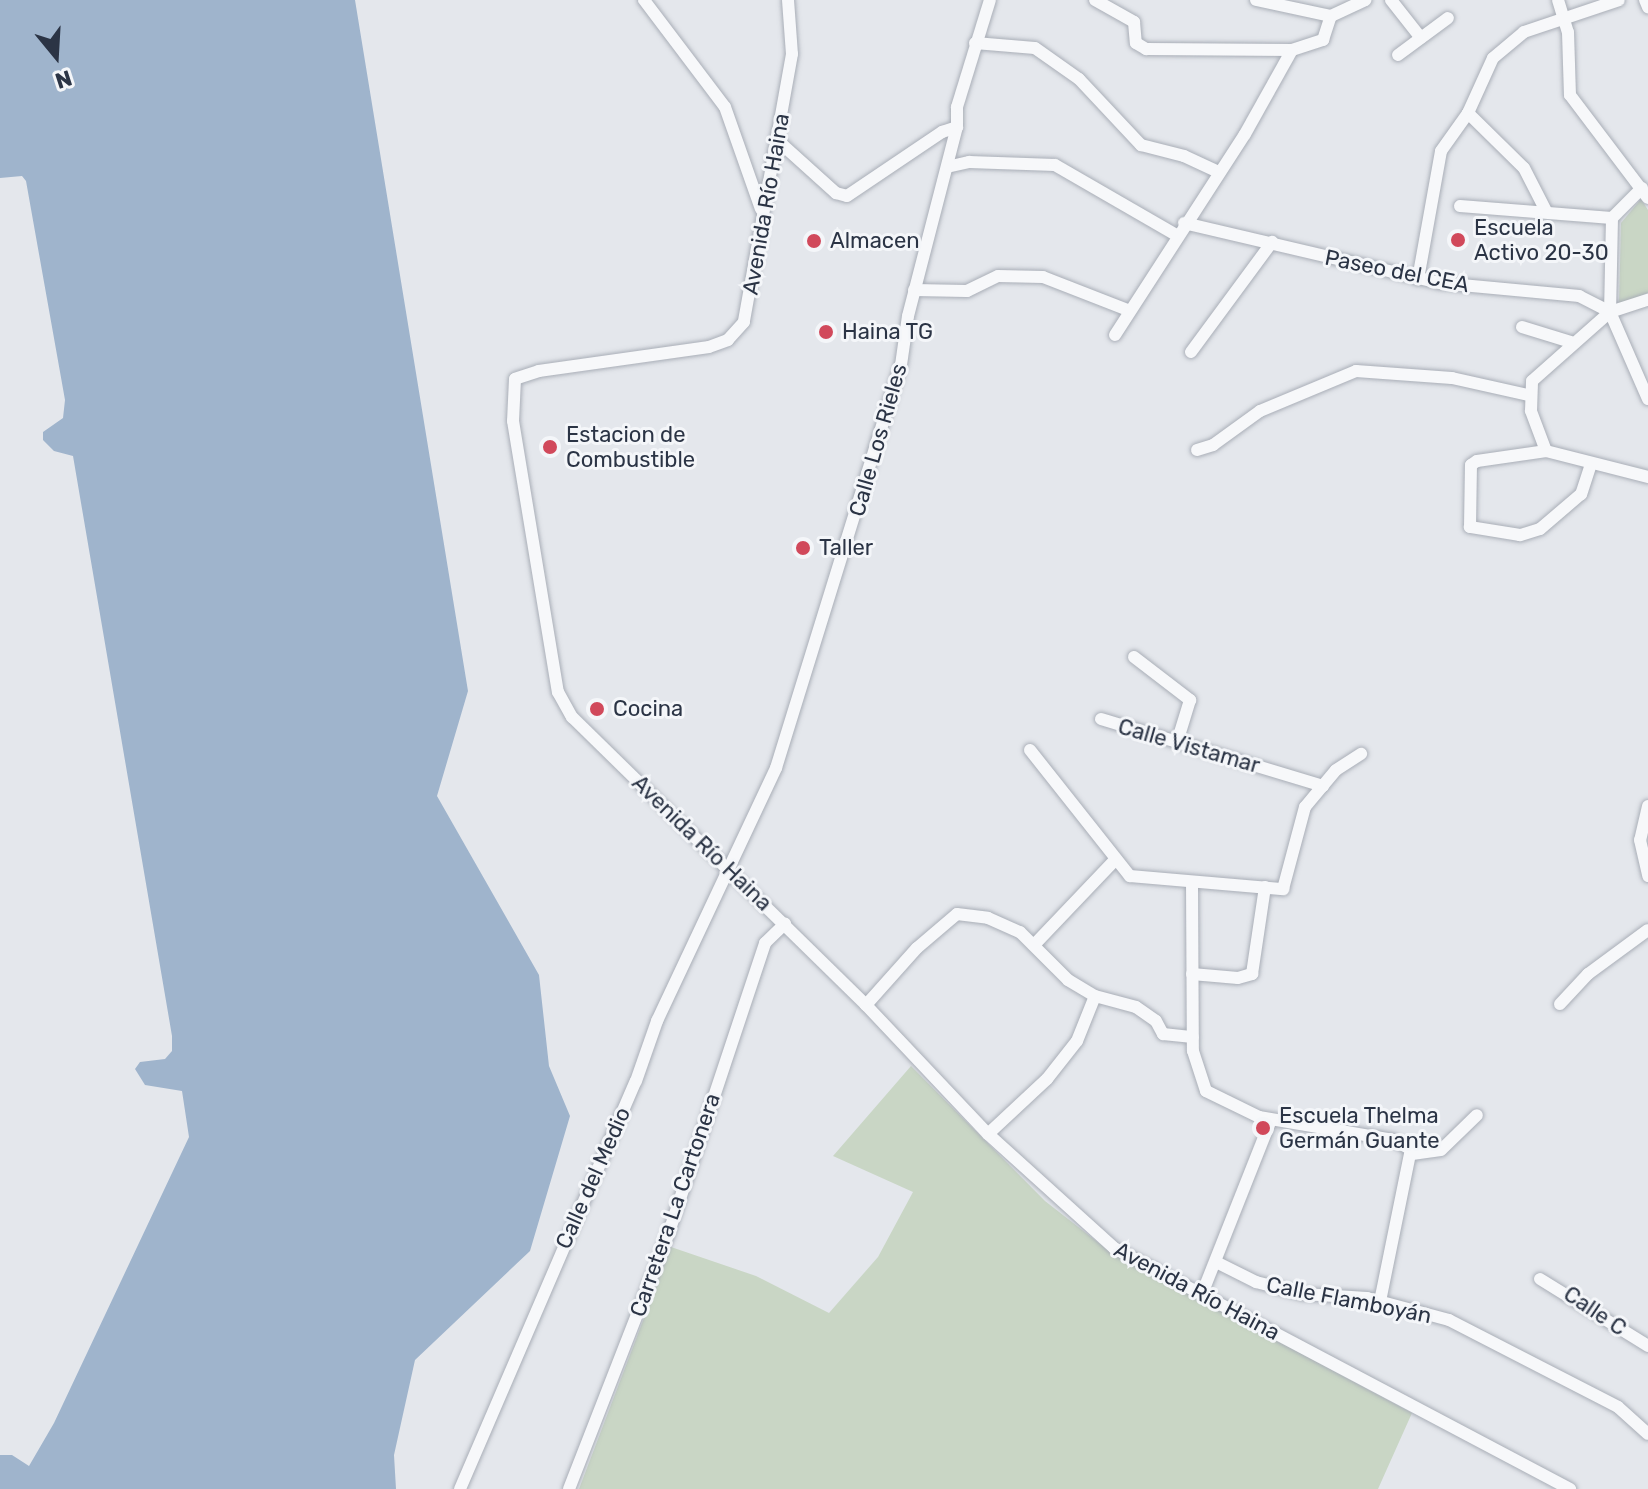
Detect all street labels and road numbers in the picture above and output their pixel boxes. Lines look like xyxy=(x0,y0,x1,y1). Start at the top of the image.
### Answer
street label: Avenida Río Haina xyxy=(737,111,795,297)
street label: Paseo del CEA xyxy=(1323,244,1471,298)
street label: Calle Los Rieles xyxy=(844,361,912,519)
street label: Calle Vistamar xyxy=(1115,713,1263,779)
street label: Avenida Río Haina xyxy=(627,770,777,916)
street label: Carretera La Cartonera xyxy=(624,1090,726,1320)
street label: Calle del Medio xyxy=(550,1103,636,1253)
street label: Avenida Río Haina xyxy=(1110,1236,1284,1346)
street label: Calle Flamboyán xyxy=(1264,1271,1434,1329)
street label: Calle C xyxy=(1559,1281,1631,1341)

